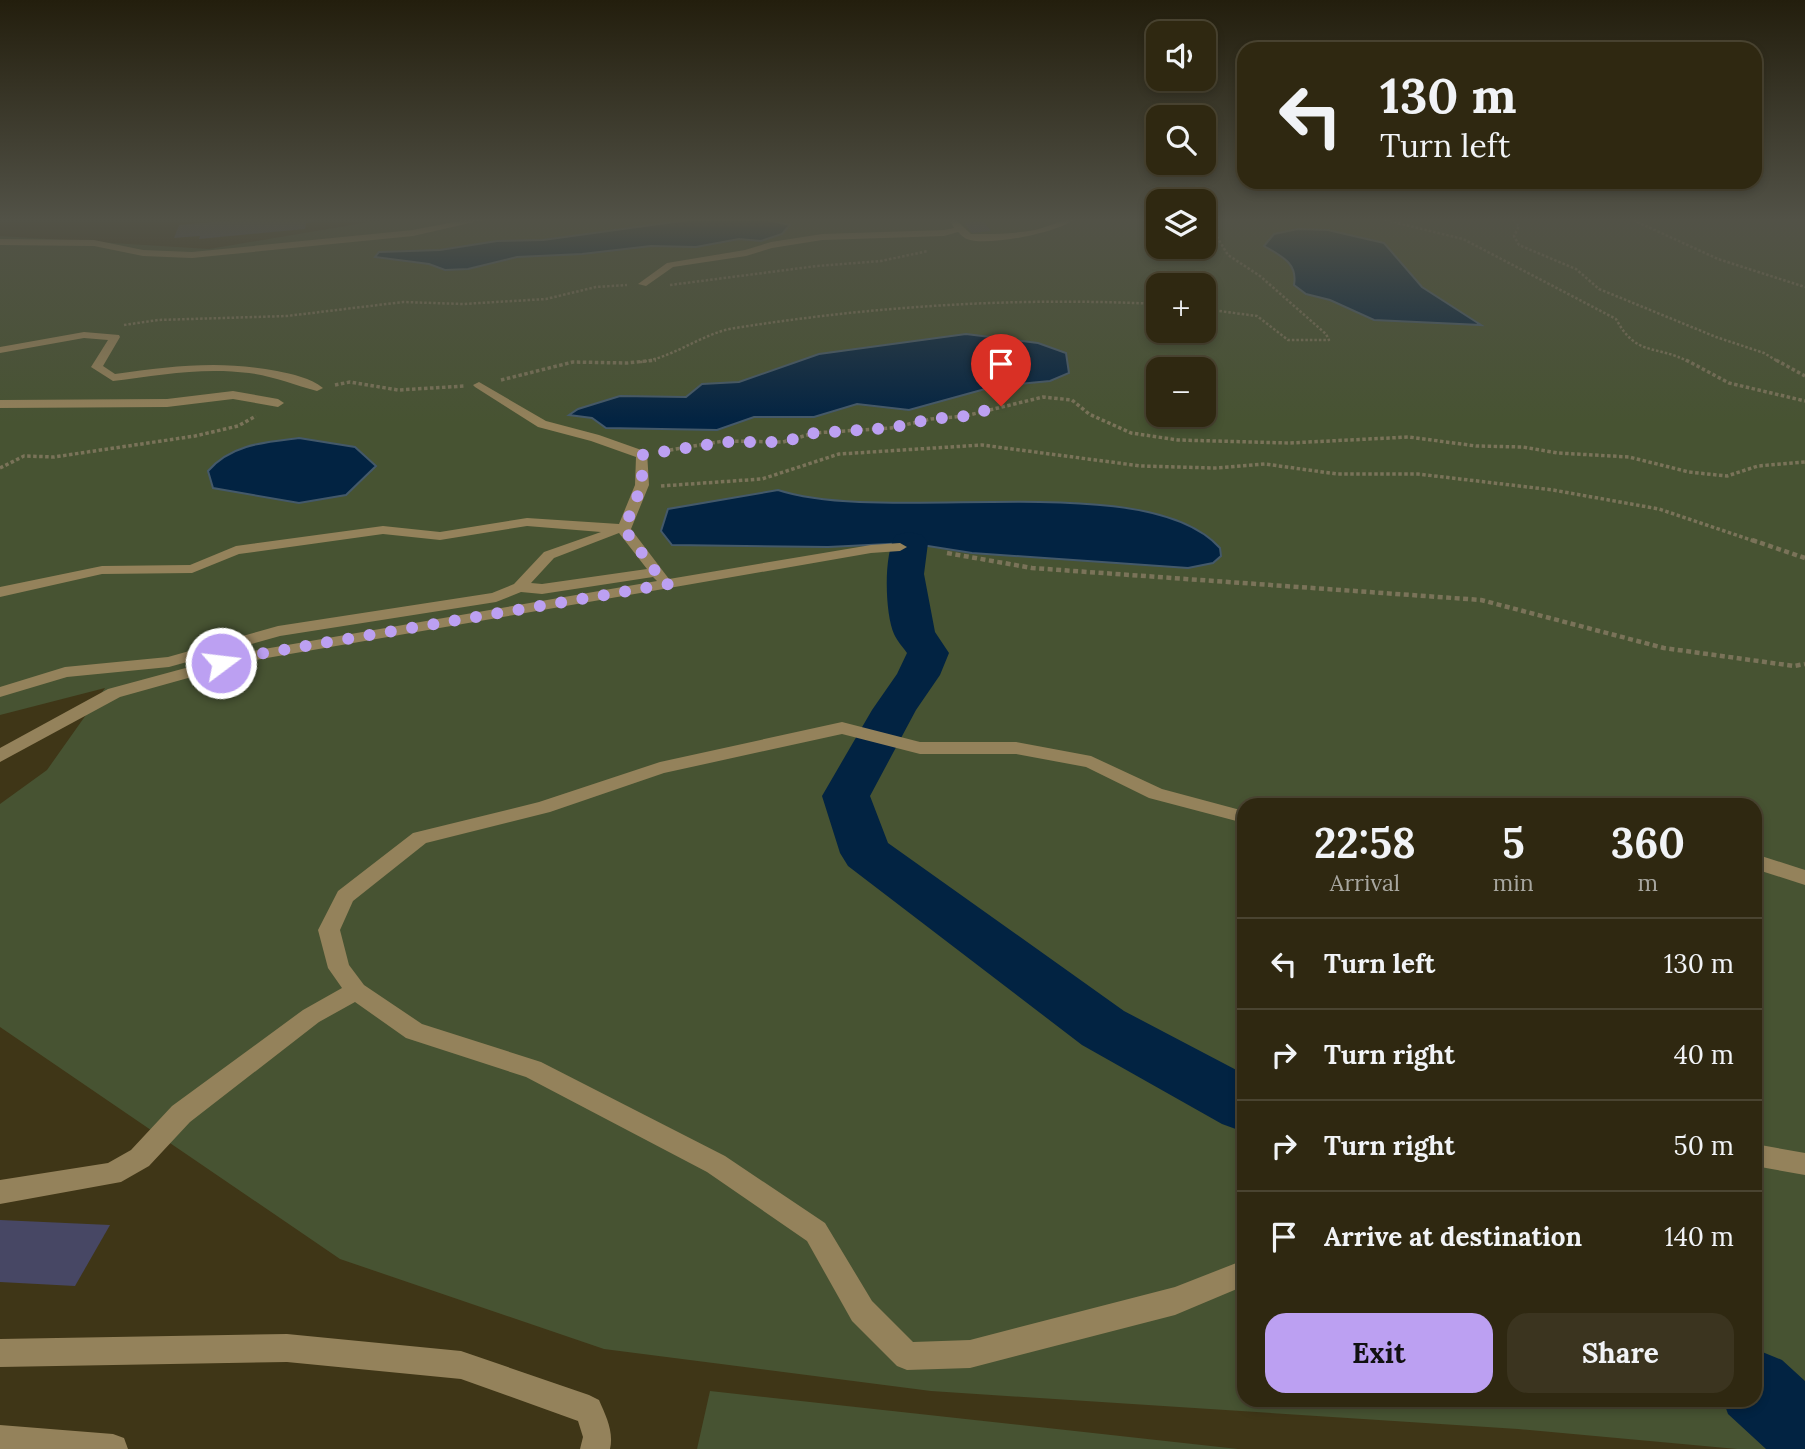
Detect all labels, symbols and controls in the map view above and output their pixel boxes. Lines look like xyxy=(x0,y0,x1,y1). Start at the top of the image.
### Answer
map controls xyxy=(1146,21,1216,427)
button: sound xyxy=(1146,21,1216,91)
text: 130 m xyxy=(1380,64,1516,126)
icon: left xyxy=(1265,70,1356,161)
button: search xyxy=(1146,105,1216,175)
text: Turn left xyxy=(1380,125,1510,166)
button: layers xyxy=(1146,189,1216,259)
button: + xyxy=(1146,273,1216,343)
pin xyxy=(971,334,1031,406)
icon: arrive xyxy=(982,345,1020,383)
button: − xyxy=(1146,357,1216,427)
position arrow xyxy=(184,626,258,700)
text: 22:58 xyxy=(1314,816,1416,870)
text: 5 xyxy=(1502,816,1525,870)
text: 360 xyxy=(1611,816,1685,870)
text: Arrival xyxy=(1330,868,1400,897)
text: min xyxy=(1493,868,1534,897)
text: m xyxy=(1638,868,1658,897)
icon: left xyxy=(1265,945,1303,983)
text: Turn left xyxy=(1324,947,1435,980)
text: 130 m xyxy=(1664,947,1734,980)
icon: right xyxy=(1265,1036,1303,1074)
text: Turn right xyxy=(1324,1038,1455,1071)
text: 40 m xyxy=(1674,1038,1734,1071)
icon: right xyxy=(1265,1127,1303,1165)
text: Turn right xyxy=(1324,1129,1455,1162)
text: 50 m xyxy=(1674,1129,1734,1162)
icon: arrive xyxy=(1265,1218,1303,1256)
text: Arrive at destination xyxy=(1324,1220,1582,1253)
text: 140 m xyxy=(1664,1220,1734,1253)
button: Exit xyxy=(1265,1313,1493,1393)
button: Share xyxy=(1507,1313,1734,1393)

